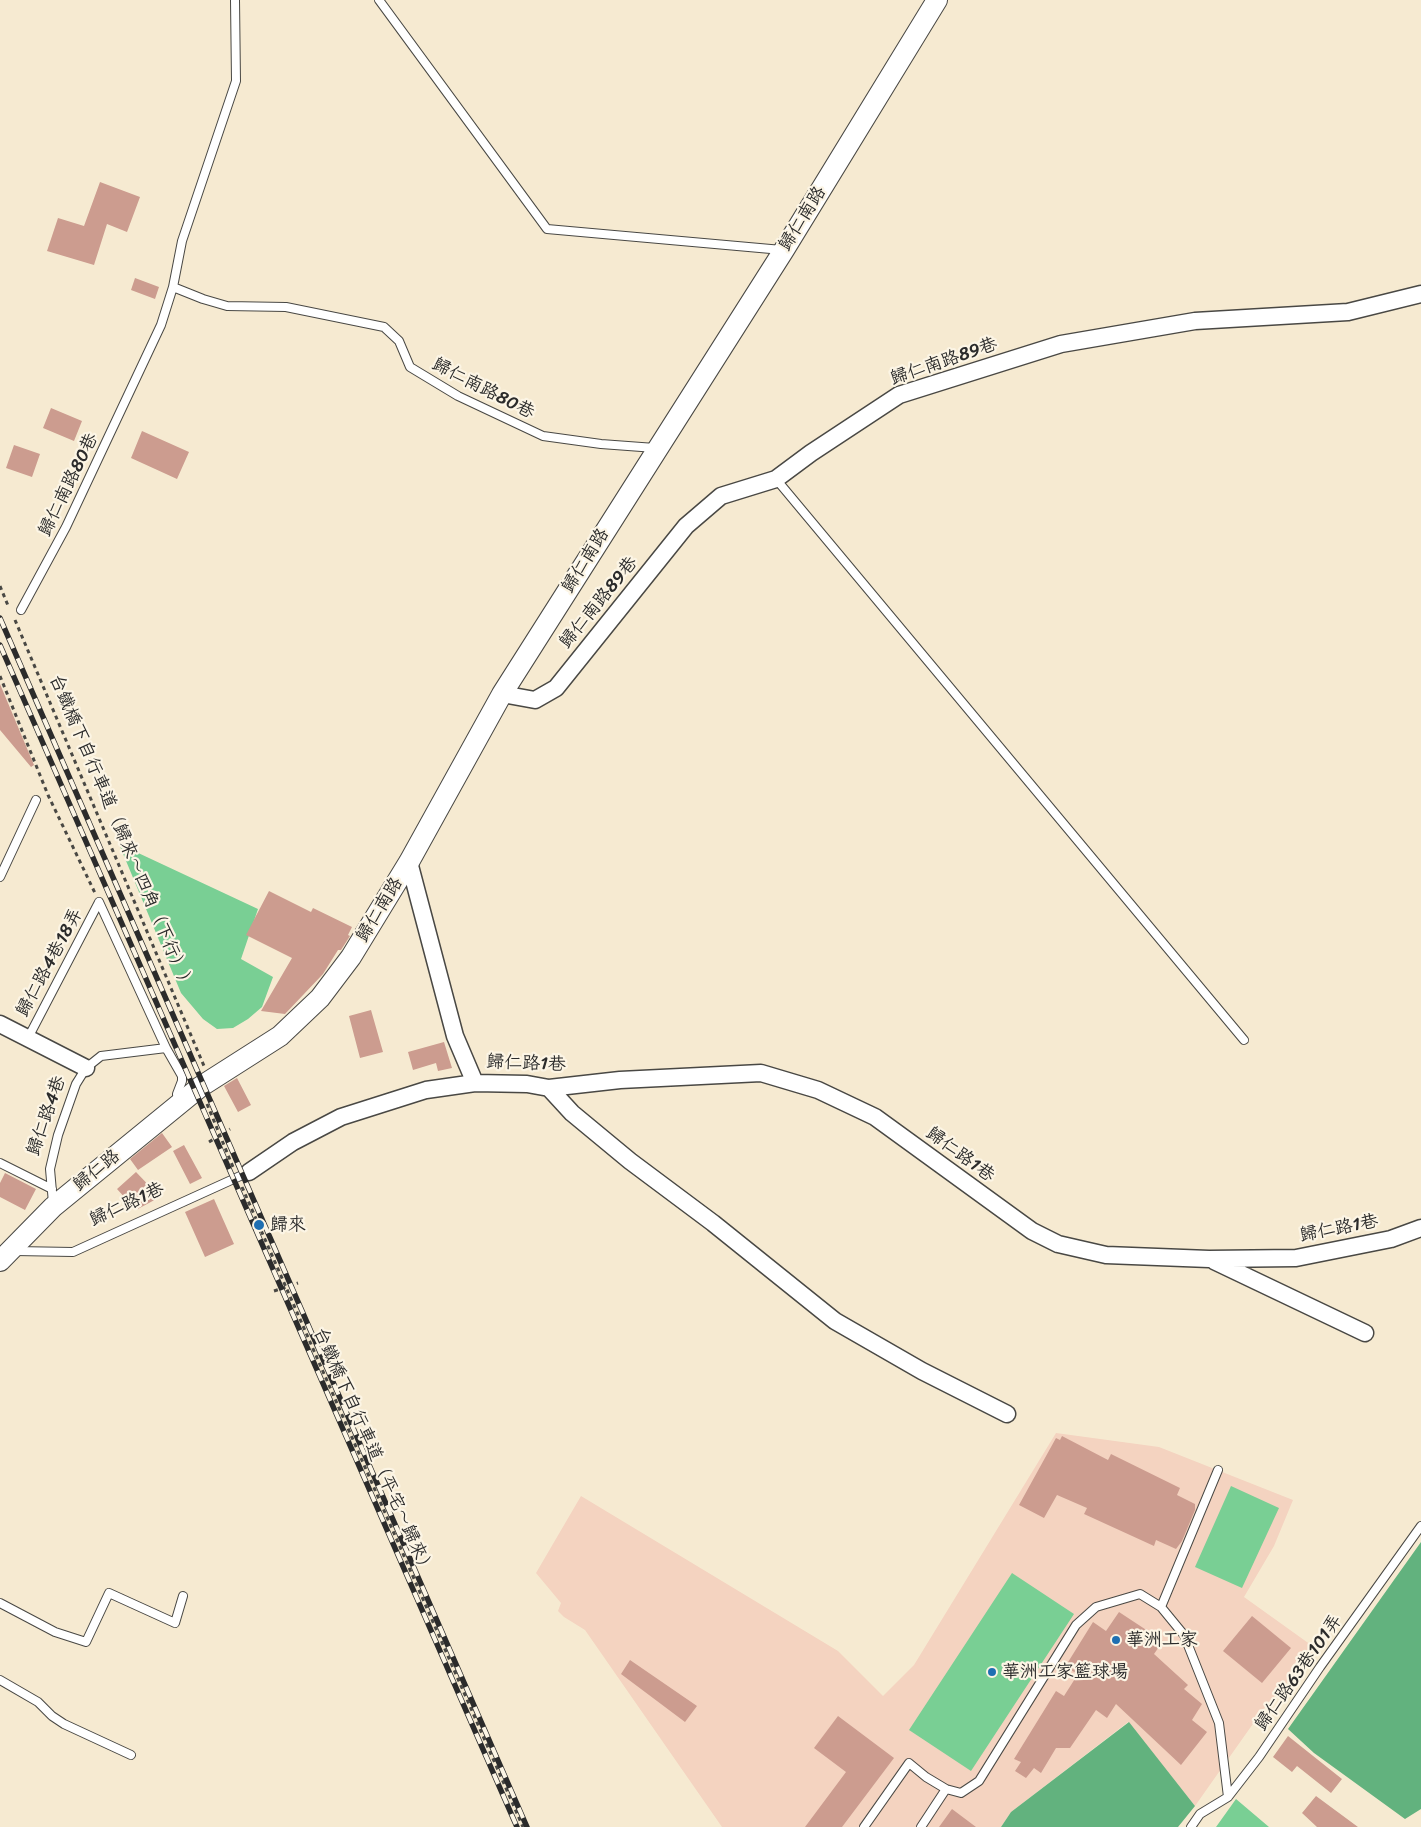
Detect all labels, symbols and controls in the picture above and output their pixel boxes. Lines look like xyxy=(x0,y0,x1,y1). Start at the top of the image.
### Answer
street label: 歸仁南路 xyxy=(775,183,831,255)
street label: 歸仁南路89巷 xyxy=(888,334,1000,390)
street label: 歸仁南路80巷 xyxy=(428,354,538,424)
street label: 歸仁南路80巷 xyxy=(35,430,103,540)
street label: 歸仁南路 xyxy=(558,525,614,597)
street label: 歸仁南路89巷 xyxy=(555,553,643,653)
street label: 台鐵橋下自行車道（歸來～四角（下行）） xyxy=(44,671,198,995)
street label: 歸仁南路 xyxy=(352,874,408,946)
street label: 歸仁路4巷18弄 xyxy=(12,905,88,1021)
street label: 歸仁路1巷 xyxy=(486,1052,566,1076)
street label: 歸仁路4巷 xyxy=(23,1073,71,1159)
street label: 歸仁路1巷 xyxy=(921,1123,999,1187)
street label: 歸仁路 xyxy=(69,1146,125,1196)
street label: 歸仁路1巷 xyxy=(86,1178,168,1232)
street label: 歸仁路1巷 xyxy=(1298,1211,1380,1247)
place label: 歸來 xyxy=(270,1214,306,1236)
marker: 歸來 xyxy=(252,1218,266,1232)
street label: 台鐵橋下自行車道（平宅～歸來） xyxy=(308,1324,438,1580)
street label: 歸仁路63巷101弄 xyxy=(1251,1611,1347,1735)
place label: 華洲工家 xyxy=(1126,1629,1198,1651)
marker: 華洲工家 xyxy=(1110,1634,1122,1646)
place label: 華洲工家籃球場 xyxy=(1002,1661,1128,1683)
marker: 華洲工家籃球場 xyxy=(986,1666,998,1678)

